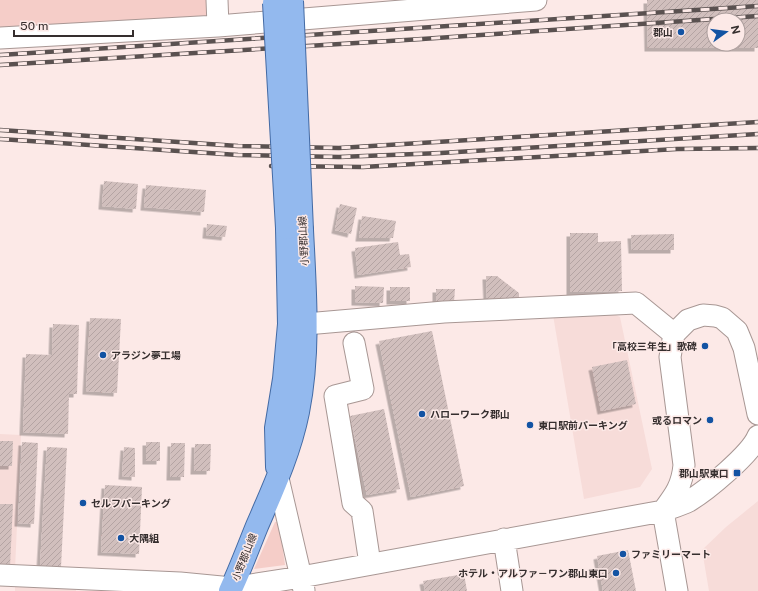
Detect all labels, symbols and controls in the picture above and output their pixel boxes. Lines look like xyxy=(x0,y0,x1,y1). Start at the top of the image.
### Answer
scale bar xyxy=(14,12,133,38)
north arrow xyxy=(706,12,746,52)
text: 50 m xyxy=(20,19,48,33)
text: N xyxy=(729,24,743,35)
place label: 郡山 xyxy=(653,26,673,38)
marker: 郡山 xyxy=(676,27,686,37)
street label: 小野郡山線 xyxy=(296,216,310,266)
place label: 「高校三年生」歌碑 xyxy=(607,340,697,352)
marker: 「高校三年生」歌碑 xyxy=(700,341,710,351)
place label: アラジン夢工場 xyxy=(111,349,181,361)
marker: アラジン夢工場 xyxy=(98,350,108,360)
place label: ハローワーク郡山 xyxy=(430,408,510,420)
marker: ハローワーク郡山 xyxy=(417,409,427,419)
place label: 或るロマン xyxy=(652,414,702,426)
marker: 或るロマン xyxy=(705,415,715,425)
place label: 東口駅前パーキング xyxy=(538,419,628,431)
marker: 東口駅前パーキング xyxy=(525,420,535,430)
place label: 郡山駅東口 xyxy=(679,467,729,479)
marker: 郡山駅東口 xyxy=(732,468,742,478)
place label: セルフパーキング xyxy=(91,497,171,509)
marker: セルフパーキング xyxy=(78,498,88,508)
place label: 大隅組 xyxy=(129,532,159,544)
street label: 小野郡山線 xyxy=(229,532,259,582)
marker: 大隅組 xyxy=(116,533,126,543)
place label: ファミリーマート xyxy=(631,548,711,560)
marker: ファミリーマート xyxy=(618,549,628,559)
place label: ホテル・アルファ－ワン郡山東口 xyxy=(458,567,608,579)
marker: ホテル・アルファ－ワン郡山東口 xyxy=(611,568,621,578)

